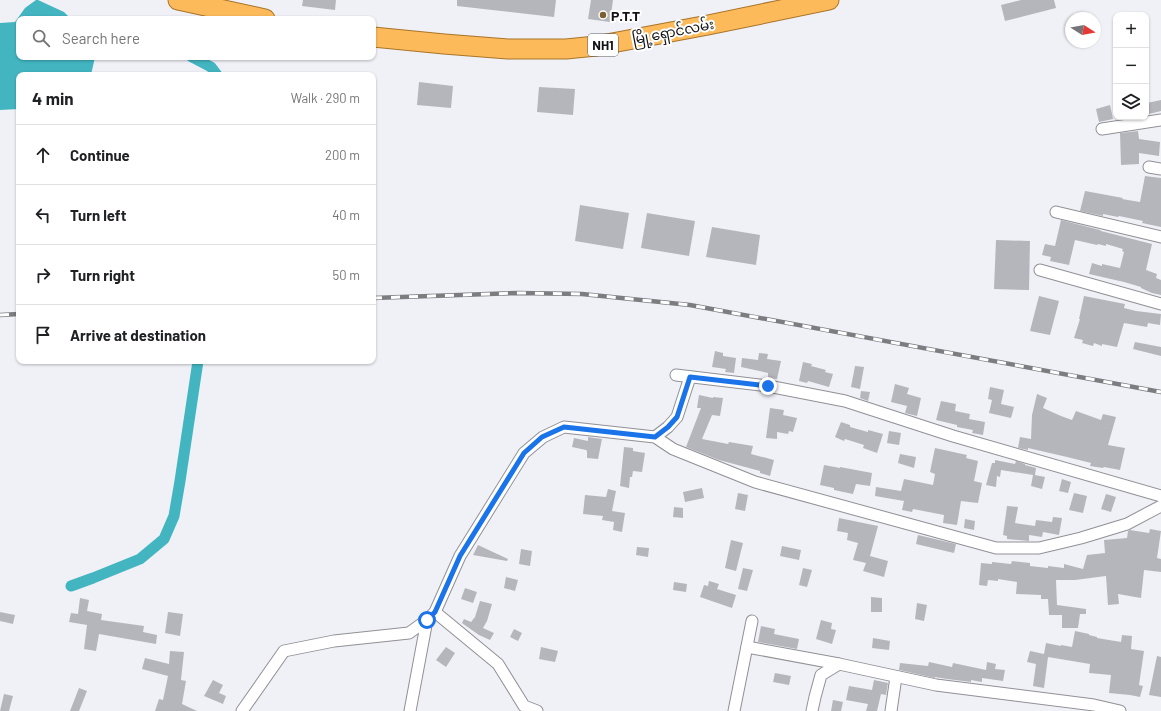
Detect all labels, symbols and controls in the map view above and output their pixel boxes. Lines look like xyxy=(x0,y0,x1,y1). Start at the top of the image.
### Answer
place label: P.T.T xyxy=(611,7,640,24)
marker: P.T.T xyxy=(598,10,608,20)
north arrow xyxy=(1065,12,1101,48)
map controls xyxy=(1113,12,1149,120)
button: + xyxy=(1113,12,1149,48)
street label: မြို့ရှောင်လမ်း xyxy=(630,14,716,51)
search box xyxy=(16,16,376,60)
icon: search xyxy=(30,27,52,49)
text: Search here xyxy=(62,29,140,47)
road number: NH1 xyxy=(588,34,618,56)
button: − xyxy=(1113,48,1149,84)
button: layers xyxy=(1113,84,1149,120)
text: 4 min xyxy=(32,88,74,108)
text: Walk · 290 m xyxy=(291,90,360,106)
icon: ahead xyxy=(32,144,54,166)
text: Continue xyxy=(70,146,130,164)
text: 200 m xyxy=(325,147,360,163)
icon: left xyxy=(32,204,54,226)
text: Turn left xyxy=(70,206,126,224)
text: 40 m xyxy=(332,207,360,223)
icon: right xyxy=(32,264,54,286)
text: Turn right xyxy=(70,266,135,284)
text: 50 m xyxy=(333,267,360,283)
icon: arrive xyxy=(32,324,54,346)
text: Arrive at destination xyxy=(70,326,206,344)
route end xyxy=(759,377,777,395)
route start xyxy=(418,611,436,629)

